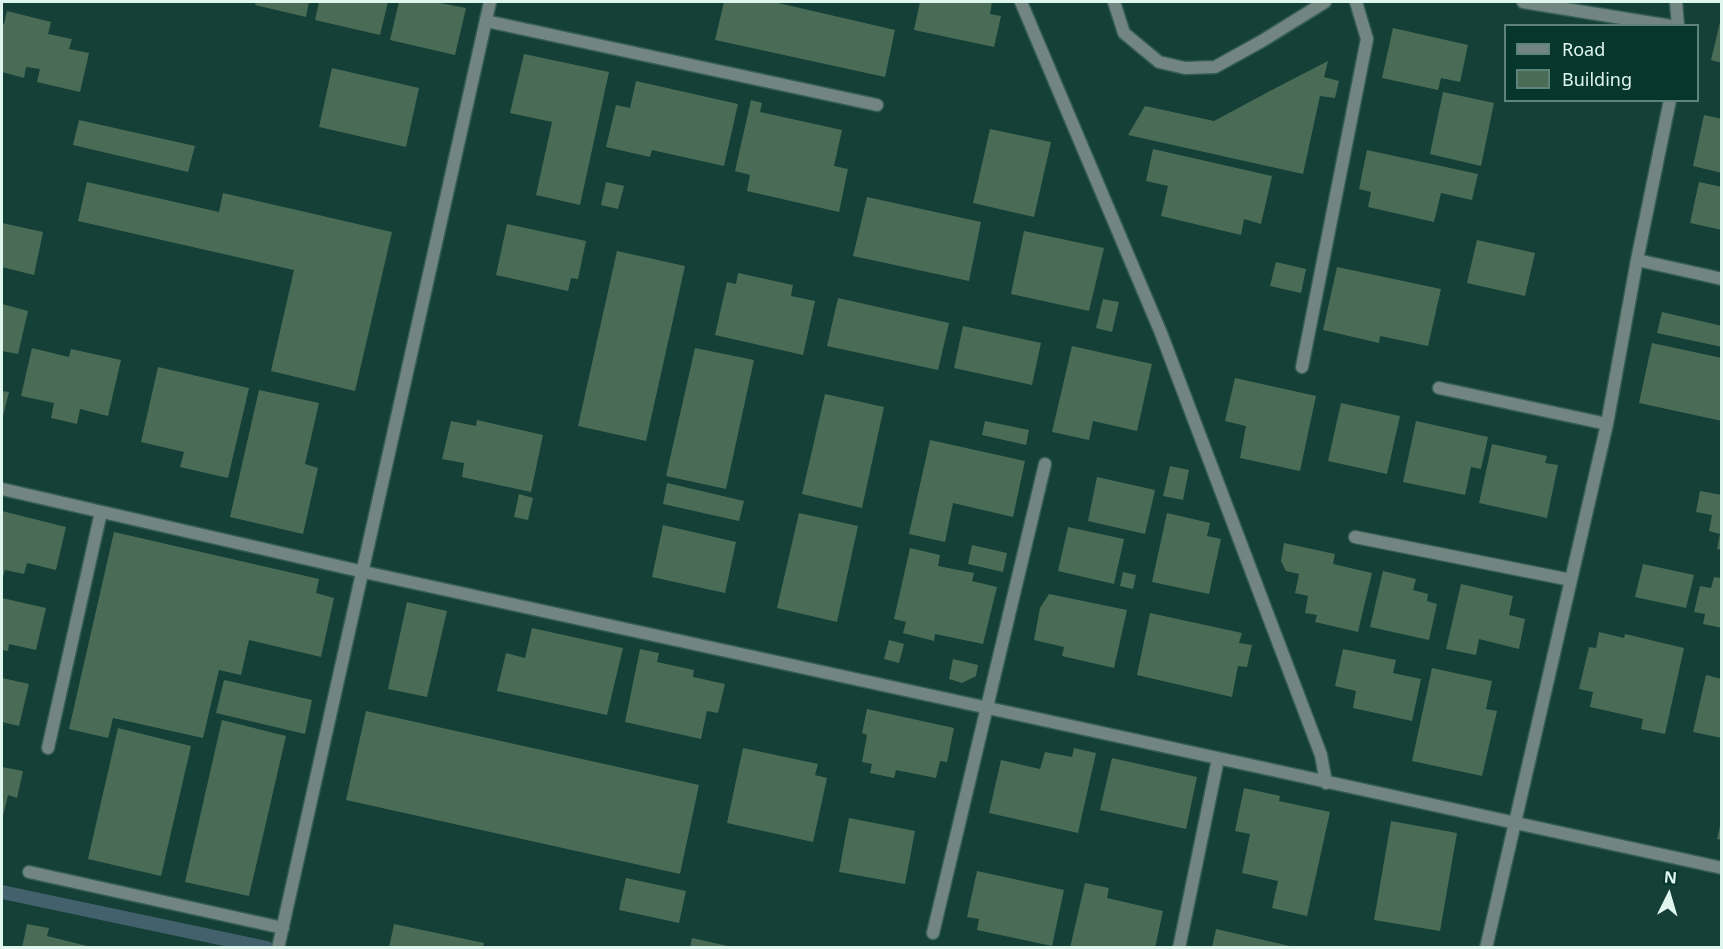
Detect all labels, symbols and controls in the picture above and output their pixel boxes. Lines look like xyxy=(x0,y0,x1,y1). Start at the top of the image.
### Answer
legend xyxy=(1504,24,1699,102)
text: Road xyxy=(1562,37,1605,61)
text: Building xyxy=(1562,67,1632,91)
north arrow xyxy=(1639,865,1699,925)
text: N xyxy=(1663,866,1678,889)

